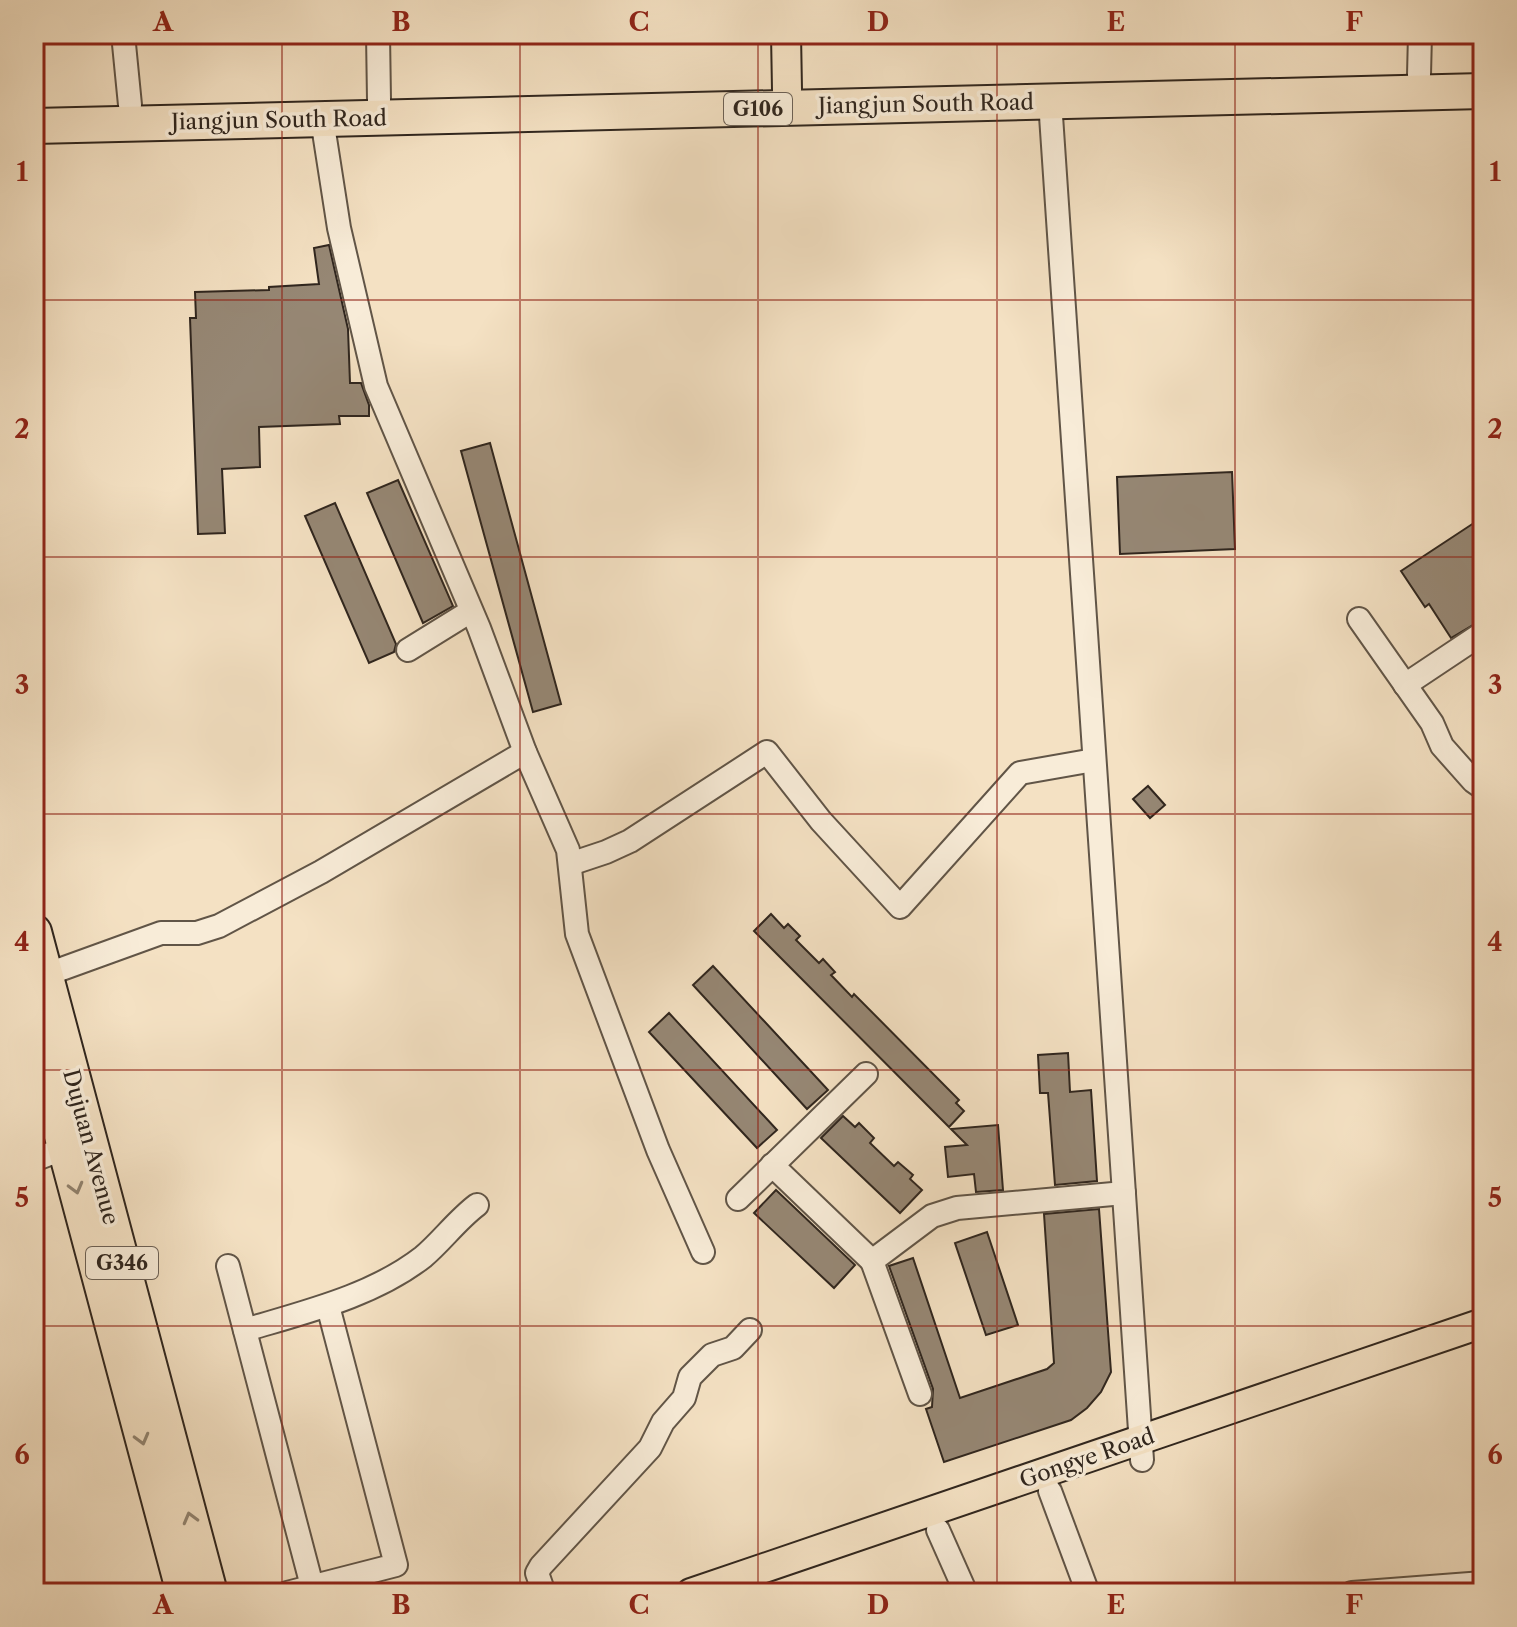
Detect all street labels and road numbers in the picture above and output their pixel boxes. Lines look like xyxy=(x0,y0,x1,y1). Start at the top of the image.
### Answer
street label: Jiangjun South Road xyxy=(815,89,1034,119)
road number: G106 xyxy=(724,93,792,125)
street label: Jiangjun South Road xyxy=(168,105,387,135)
street label: Dujuan Avenue xyxy=(57,1066,125,1228)
road number: G346 xyxy=(86,1247,158,1279)
street label: Gongye Road xyxy=(1016,1422,1158,1494)

